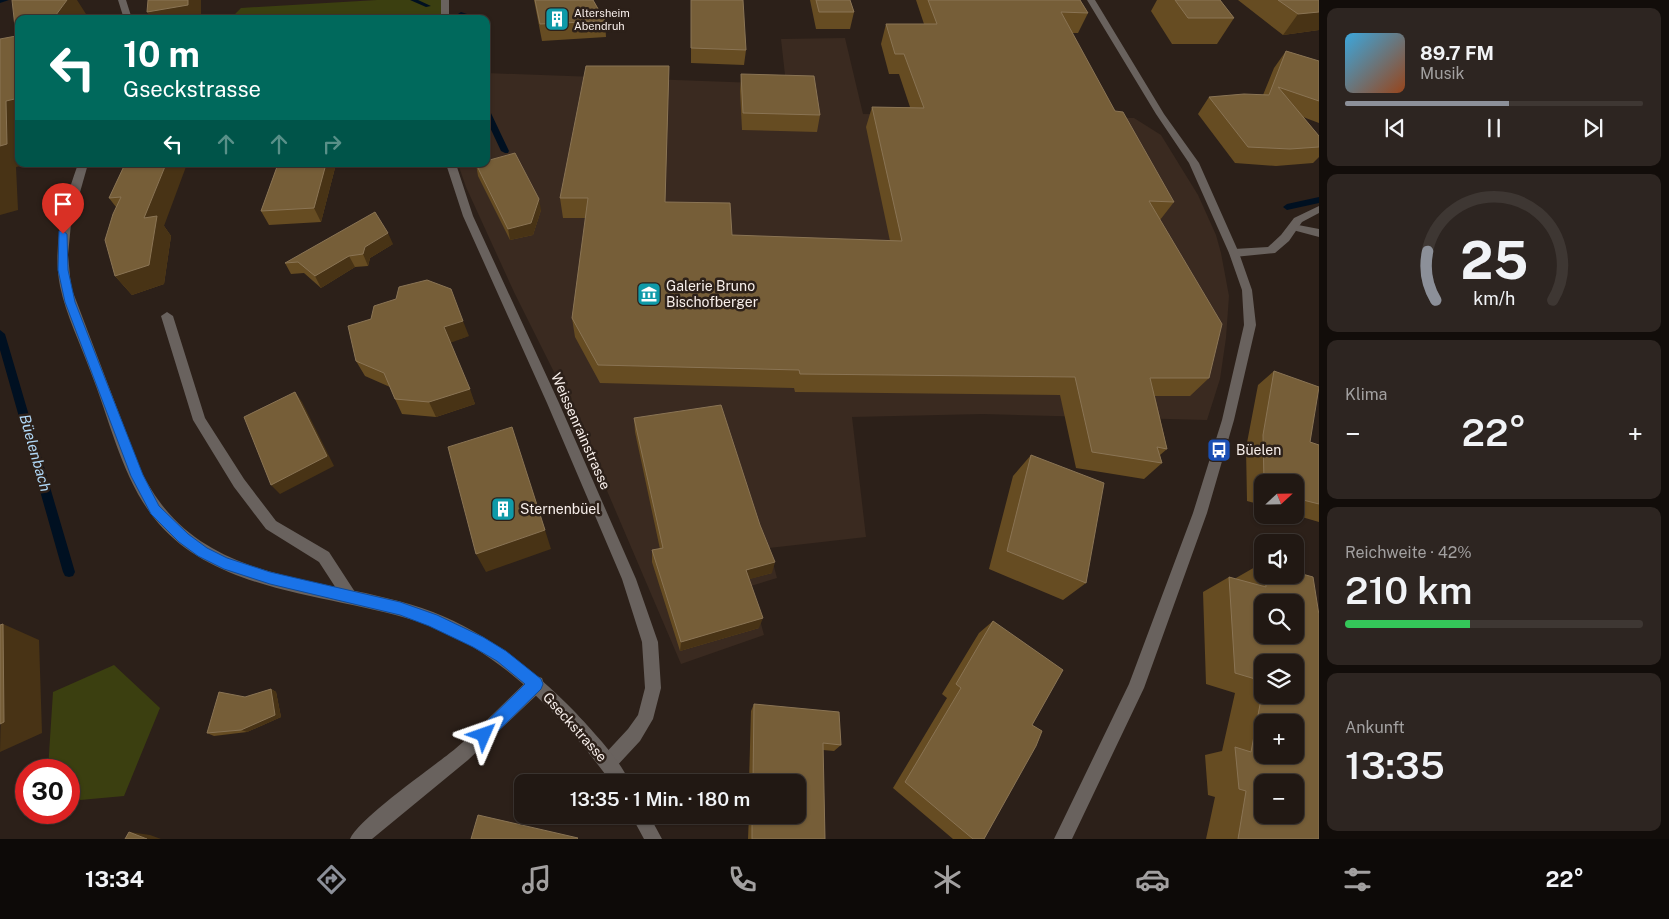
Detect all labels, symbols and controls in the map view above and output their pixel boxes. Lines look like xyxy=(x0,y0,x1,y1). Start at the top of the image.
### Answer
building icon: Altersheim Abendruh xyxy=(544,6,570,32)
place label: Altersheim Abendruh xyxy=(574,7,630,32)
text: 10 m xyxy=(123,34,200,75)
icon: left xyxy=(40,35,105,100)
text: 89.7 FM xyxy=(1420,42,1494,64)
text: Musik xyxy=(1420,64,1465,83)
text: Gseckstrasse xyxy=(123,76,261,102)
icon: previous xyxy=(1381,114,1409,142)
icon: pause xyxy=(1480,114,1508,142)
icon: next xyxy=(1579,114,1607,142)
icon: left xyxy=(159,130,187,158)
icon: ahead xyxy=(212,130,240,158)
icon: ahead xyxy=(265,130,293,158)
icon: right xyxy=(318,130,346,158)
pin xyxy=(42,183,84,234)
icon: arrive xyxy=(49,190,77,218)
text: 25 xyxy=(1460,230,1528,291)
place label: Galerie Bruno Bischofberger xyxy=(666,278,758,310)
museum icon: Galerie Bruno Bischofberger xyxy=(636,281,662,307)
text: km/h xyxy=(1473,288,1515,309)
street label: Weissenrainstrasse xyxy=(548,370,614,492)
text: Klima xyxy=(1345,385,1387,404)
text: 22° xyxy=(1462,410,1526,455)
water label: Büelenbach xyxy=(16,412,55,494)
text: − xyxy=(1345,417,1361,450)
text: + xyxy=(1627,417,1643,450)
bus stop icon: Büelen xyxy=(1206,437,1232,463)
place label: Büelen xyxy=(1236,442,1281,458)
north arrow xyxy=(1254,474,1304,524)
map controls xyxy=(1254,474,1304,824)
building icon: Sternenbüel xyxy=(490,496,516,522)
place label: Sternenbüel xyxy=(520,501,600,517)
button: sound xyxy=(1254,534,1304,584)
text: Reichweite · 42% xyxy=(1345,543,1472,562)
text: 210 km xyxy=(1345,568,1472,613)
button: search xyxy=(1254,594,1304,644)
button: layers xyxy=(1254,654,1304,704)
street label: Gseckstrasse xyxy=(540,689,610,765)
position arrow xyxy=(457,708,509,760)
button: + xyxy=(1254,714,1304,764)
text: Ankunft xyxy=(1345,718,1405,737)
text: 13:35 xyxy=(1345,743,1445,788)
speed limit sign: 30 xyxy=(15,759,80,824)
button: − xyxy=(1254,774,1304,824)
text: 13:35 · 1 Min. · 180 m xyxy=(570,788,750,810)
icon: directions xyxy=(314,862,349,897)
icon: music xyxy=(519,862,554,897)
icon: phone xyxy=(725,862,760,897)
icon: climate xyxy=(930,862,965,897)
icon: car xyxy=(1135,862,1170,897)
icon: filters xyxy=(1340,862,1375,897)
text: 13:34 xyxy=(85,866,144,892)
text: 22° xyxy=(1545,866,1584,892)

